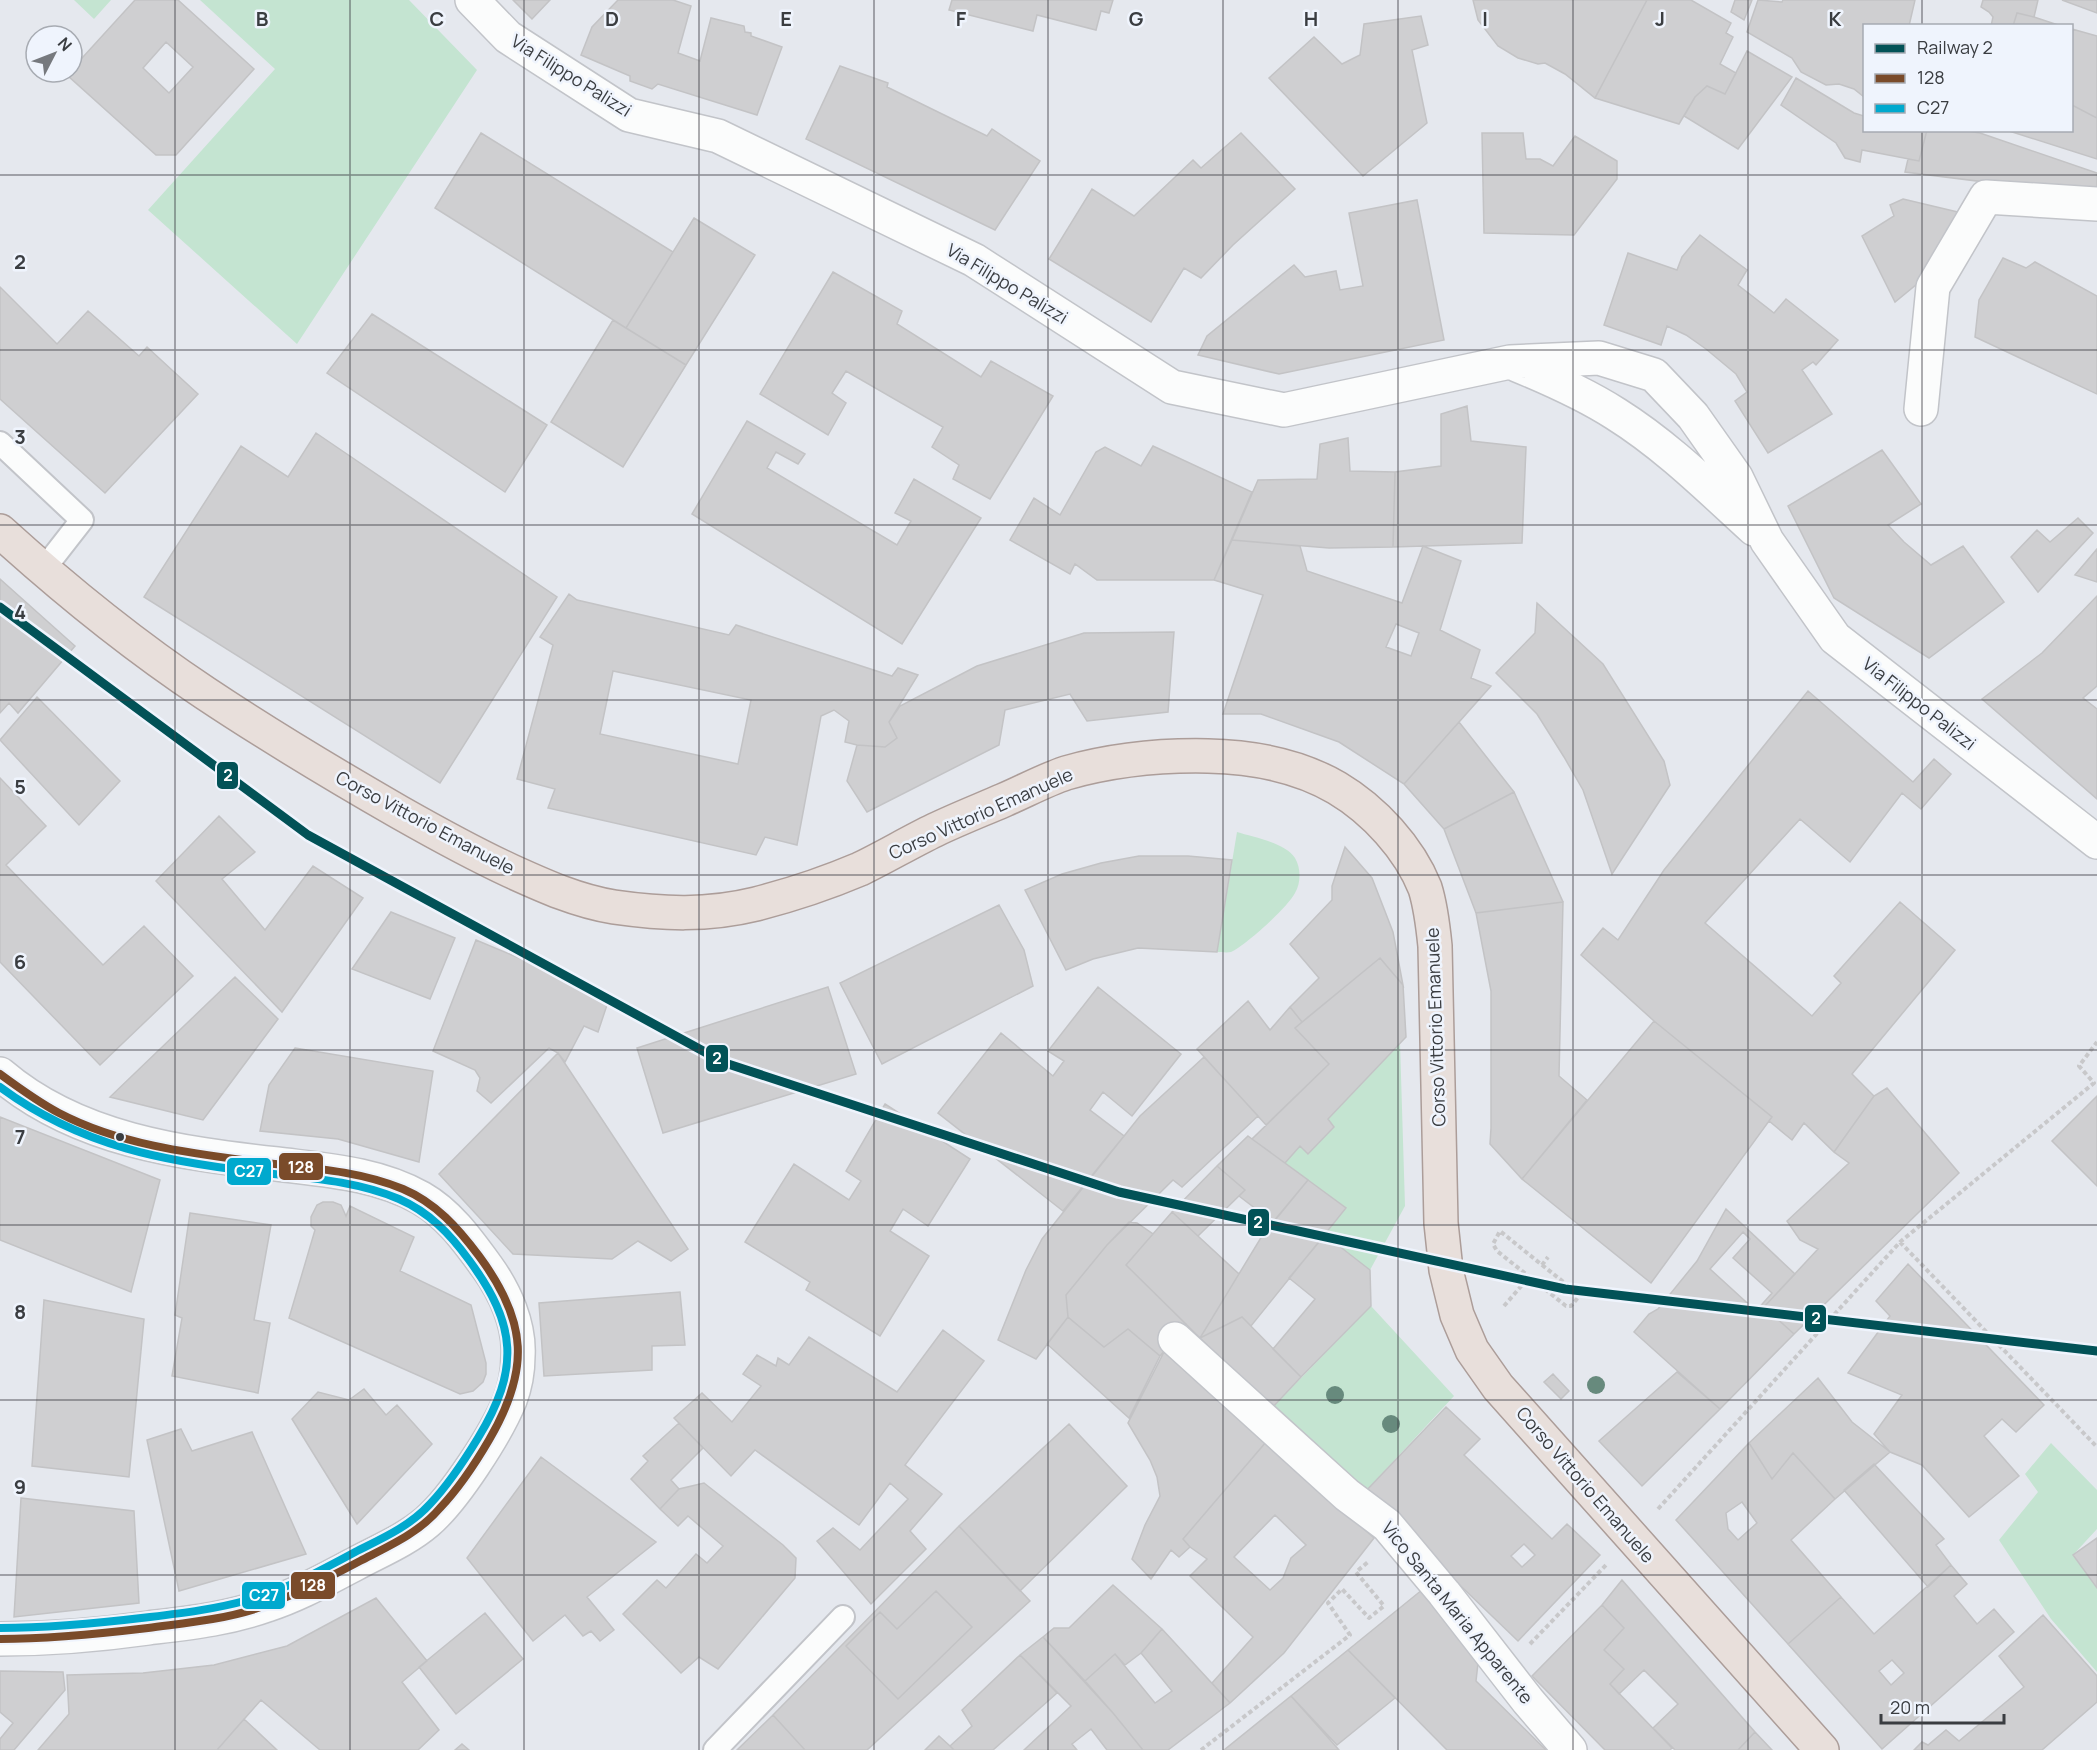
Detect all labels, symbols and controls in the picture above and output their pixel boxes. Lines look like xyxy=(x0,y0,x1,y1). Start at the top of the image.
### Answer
text: B xyxy=(256,5,269,32)
text: C xyxy=(430,5,444,32)
text: D xyxy=(605,5,619,32)
text: E xyxy=(780,5,792,32)
text: F xyxy=(956,5,967,32)
text: G xyxy=(1129,5,1144,32)
text: H xyxy=(1304,5,1318,32)
text: I xyxy=(1482,5,1488,32)
text: J xyxy=(1655,5,1665,32)
text: K xyxy=(1829,5,1842,32)
north arrow xyxy=(24,24,84,84)
legend xyxy=(1863,24,2073,132)
street label: Via Filippo Palizzi xyxy=(507,28,636,122)
text: N xyxy=(53,32,77,56)
text: Railway 2 xyxy=(1917,35,1993,59)
text: 128 xyxy=(1917,65,1945,89)
text: C27 xyxy=(1917,95,1949,119)
street label: Via Filippo Palizzi xyxy=(942,237,1073,329)
text: 2 xyxy=(14,248,26,275)
text: 3 xyxy=(14,423,26,450)
text: 4 xyxy=(14,598,26,625)
street label: Via Filippo Palizzi xyxy=(1858,651,1981,755)
line badge: 2 xyxy=(216,761,239,790)
street label: Corso Vittorio Emanuele xyxy=(885,762,1076,865)
text: 2 xyxy=(223,764,233,786)
street label: Corso Vittorio Emanuele xyxy=(332,765,519,879)
text: 5 xyxy=(14,773,26,800)
street label: Corso Vittorio Emanuele xyxy=(1420,927,1450,1127)
text: 6 xyxy=(14,948,26,975)
line badge: 2 xyxy=(705,1044,729,1073)
text: 2 xyxy=(712,1047,722,1069)
text: 7 xyxy=(15,1123,25,1150)
unlabelled marker xyxy=(114,1131,126,1143)
line badge: 128 xyxy=(278,1152,324,1181)
text: 128 xyxy=(288,1156,314,1178)
line badge: C27 xyxy=(226,1157,272,1186)
text: C27 xyxy=(234,1160,264,1182)
line badge: 2 xyxy=(1247,1208,1270,1237)
text: 2 xyxy=(1253,1211,1263,1233)
text: 8 xyxy=(14,1298,26,1325)
line badge: 2 xyxy=(1804,1304,1827,1333)
text: 2 xyxy=(1811,1307,1821,1329)
street label: Corso Vittorio Emanuele xyxy=(1511,1401,1660,1567)
text: 9 xyxy=(14,1473,26,1500)
street label: Vico Santa Maria Apparente xyxy=(1377,1516,1539,1709)
line badge: 128 xyxy=(290,1571,336,1600)
text: 128 xyxy=(300,1574,326,1596)
line badge: C27 xyxy=(241,1581,286,1610)
text: C27 xyxy=(249,1584,279,1606)
scale bar xyxy=(1881,1687,2004,1725)
text: 20 m xyxy=(1890,1695,1930,1719)

